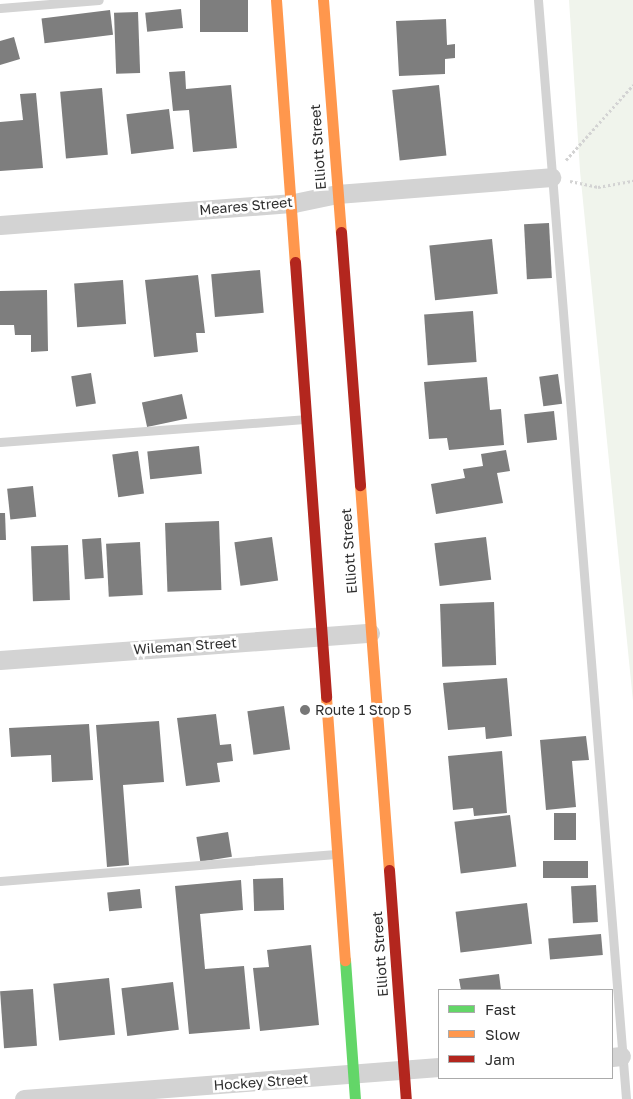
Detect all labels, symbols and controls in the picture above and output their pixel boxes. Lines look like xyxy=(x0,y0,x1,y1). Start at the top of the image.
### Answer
street label: Elliott Street xyxy=(307,104,329,190)
street label: Meares Street xyxy=(199,194,293,218)
street label: Elliott Street xyxy=(338,508,360,594)
street label: Wileman Street xyxy=(133,634,237,658)
place label: Route 1 Stop 5 xyxy=(315,702,412,718)
marker: Route 1 Stop 5 xyxy=(299,704,311,716)
street label: Elliott Street xyxy=(369,911,391,997)
legend xyxy=(438,989,613,1079)
text: Fast xyxy=(485,1000,516,1018)
text: Slow xyxy=(485,1025,520,1043)
text: Jam xyxy=(485,1050,515,1068)
street label: Hockey Street xyxy=(213,1070,309,1094)

